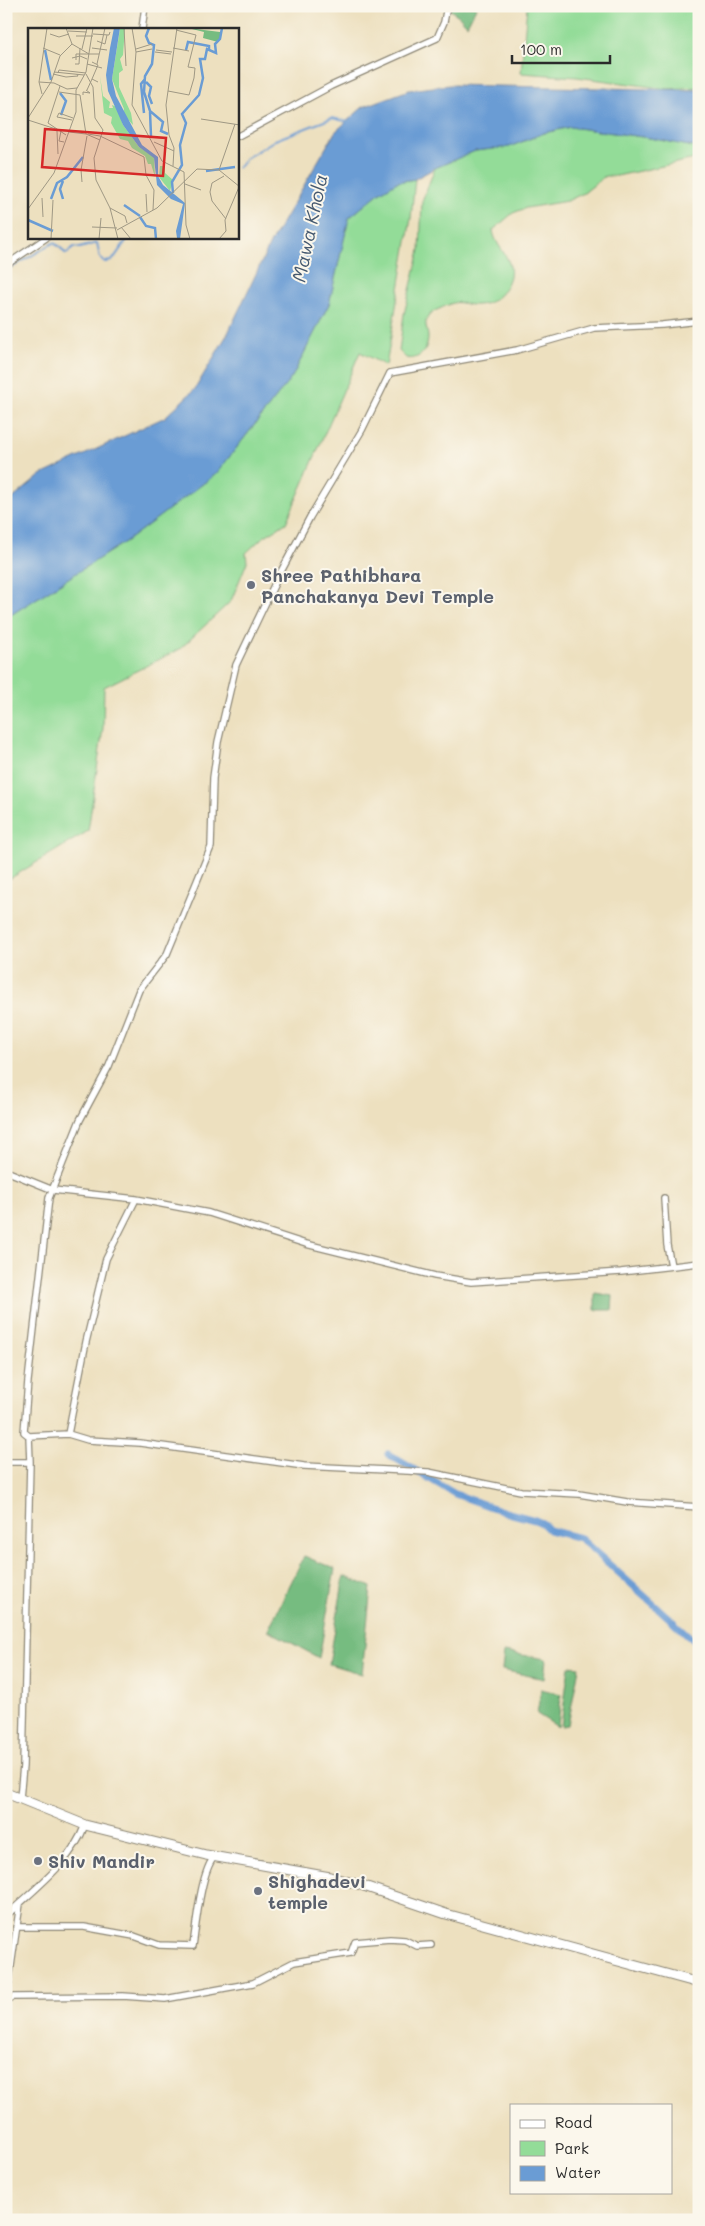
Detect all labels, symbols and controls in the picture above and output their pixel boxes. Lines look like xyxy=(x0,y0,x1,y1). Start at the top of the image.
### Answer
inset map xyxy=(28,28,239,239)
scale bar xyxy=(512,32,610,64)
text: 100 m xyxy=(520,39,562,59)
water label: Mawa Khola xyxy=(285,172,333,284)
place label: Shree Pathibhara Panchakanya Devi Temple xyxy=(261,563,494,608)
marker: Shree Pathibhara Panchakanya Devi Temple xyxy=(245,579,257,591)
place label: Shiv Mandir xyxy=(48,1849,155,1873)
marker: Shiv Mandir xyxy=(32,1855,44,1867)
place label: Shighadevi temple xyxy=(268,1869,366,1914)
marker: Shighadevi temple xyxy=(252,1885,264,1897)
legend xyxy=(510,2104,672,2194)
text: Road xyxy=(555,2112,592,2132)
text: Park xyxy=(555,2138,589,2158)
text: Water xyxy=(555,2162,601,2182)

